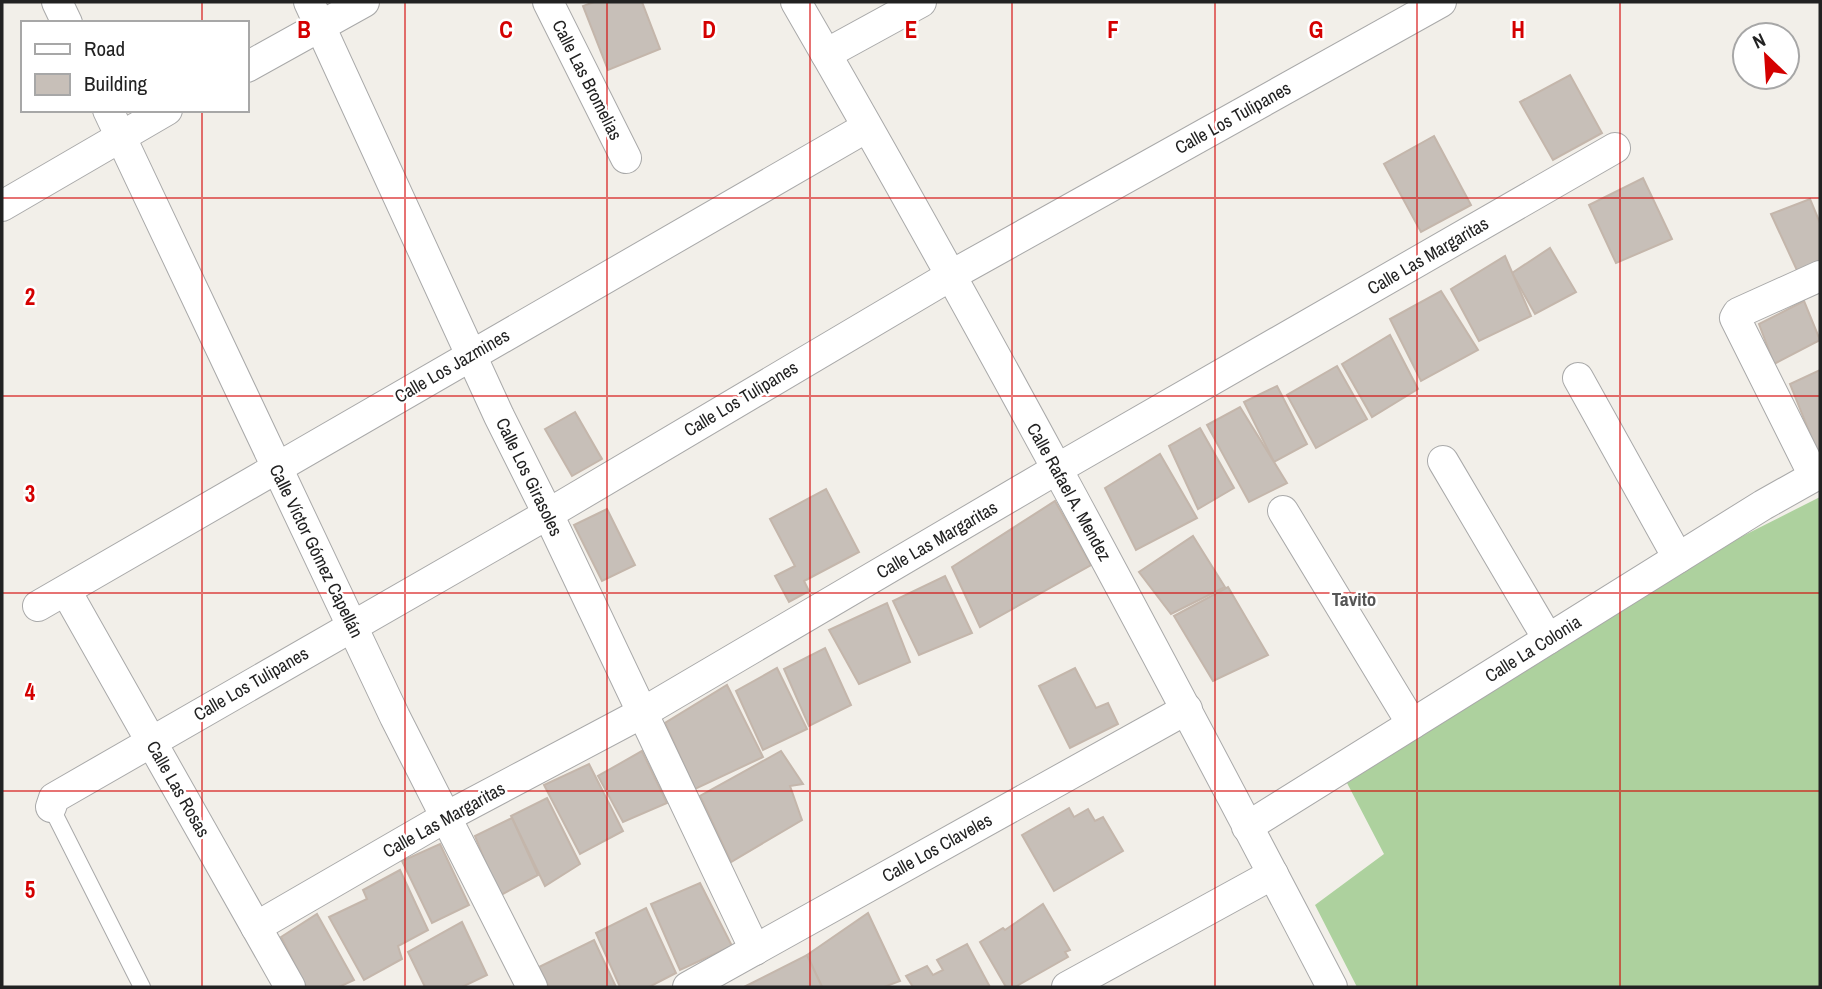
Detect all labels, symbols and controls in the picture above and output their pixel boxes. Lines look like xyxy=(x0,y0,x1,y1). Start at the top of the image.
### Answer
text: B xyxy=(297,14,311,45)
text: C xyxy=(499,14,513,45)
text: D xyxy=(702,14,716,45)
text: E xyxy=(905,14,917,45)
text: F xyxy=(1107,14,1119,45)
text: G xyxy=(1309,14,1323,45)
text: H xyxy=(1511,14,1525,45)
street label: Calle Las Bromelias xyxy=(546,15,629,144)
legend xyxy=(21,21,248,112)
north arrow xyxy=(1731,21,1801,91)
text: N xyxy=(1748,26,1769,55)
text: Road xyxy=(84,34,125,63)
text: Building xyxy=(84,69,148,98)
street label: Calle Los Tulipanes xyxy=(1170,75,1295,160)
street label: Calle Las Margaritas xyxy=(1363,211,1493,300)
text: 2 xyxy=(25,281,35,312)
street label: Calle Los Jazmines xyxy=(390,323,514,409)
street label: Calle Los Tulipanes xyxy=(679,355,802,442)
street label: Calle Los Girasoles xyxy=(490,413,569,540)
street label: Calle Rafael A. Mendez xyxy=(1021,418,1118,565)
street label: Calle Víctor Gómez Capellán xyxy=(264,460,369,642)
text: 3 xyxy=(25,478,35,509)
street label: Calle Las Margaritas xyxy=(872,495,1002,584)
district label: Tavito xyxy=(1332,586,1376,612)
street label: Calle La Colonia xyxy=(1480,609,1586,688)
street label: Calle Los Tulipanes xyxy=(189,641,313,727)
text: 4 xyxy=(25,676,36,707)
street label: Calle Las Rosas xyxy=(141,736,216,842)
street label: Calle Las Margaritas xyxy=(378,776,509,864)
street label: Calle Los Claveles xyxy=(877,807,996,888)
text: 5 xyxy=(25,874,35,905)

